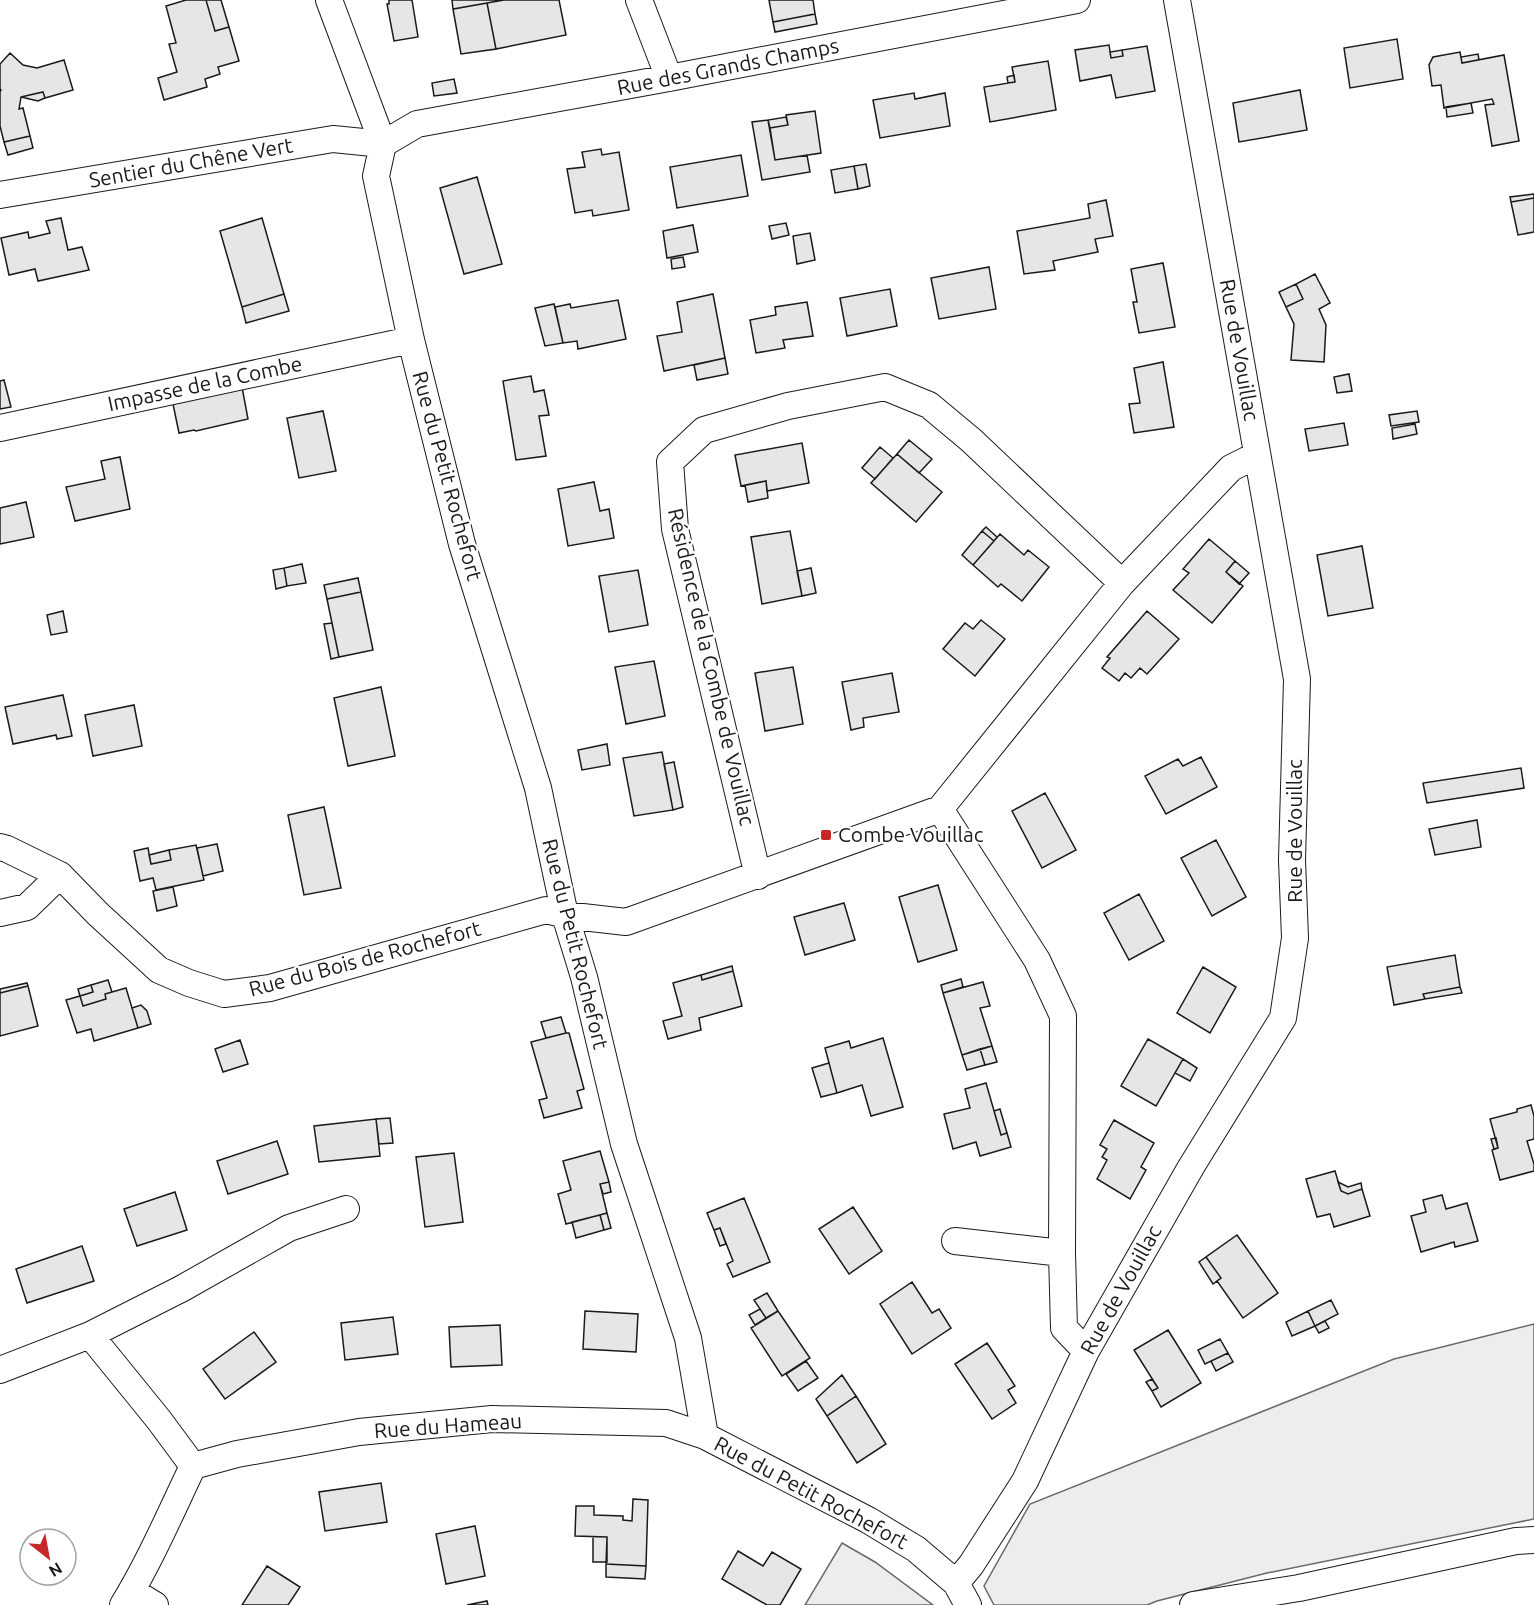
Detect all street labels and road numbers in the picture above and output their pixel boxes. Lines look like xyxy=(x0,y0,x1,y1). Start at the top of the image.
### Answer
street label: Rue des Grands Champs xyxy=(615,33,841,99)
street label: Sentier du Chêne Vert xyxy=(87,132,295,192)
street label: Rue de Vouillac xyxy=(1216,277,1264,423)
street label: Impasse de la Combe xyxy=(105,351,304,415)
street label: Rue du Petit Rochefort xyxy=(408,368,487,583)
street label: Résidence de la Combe de Vouillac xyxy=(664,506,760,828)
street label: Rue de Vouillac xyxy=(1282,759,1306,903)
street label: Rue du Petit Rochefort xyxy=(538,836,614,1051)
street label: Rue du Bois de Rochefort xyxy=(246,916,483,1001)
street label: Rue de Vouillac xyxy=(1075,1221,1166,1358)
street label: Rue du Hameau xyxy=(373,1408,523,1442)
street label: Rue du Petit Rochefort xyxy=(711,1431,912,1553)

